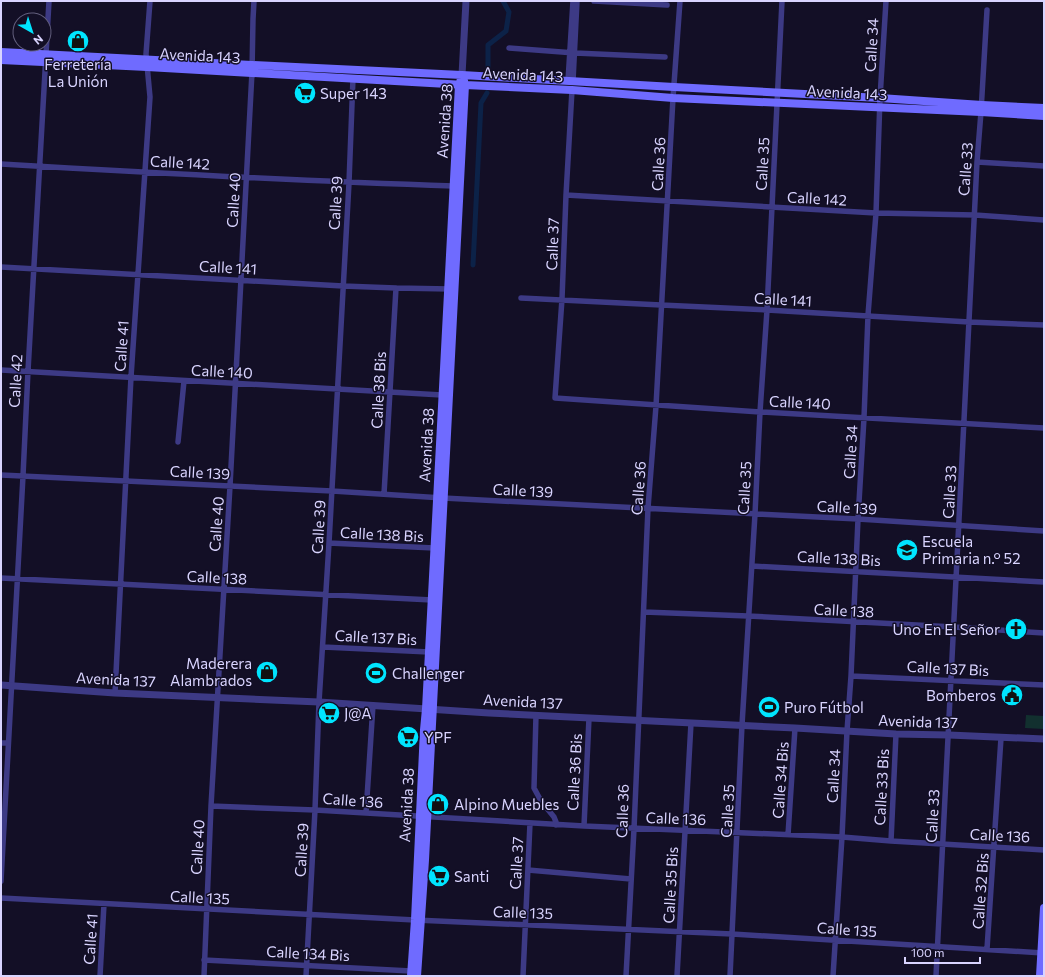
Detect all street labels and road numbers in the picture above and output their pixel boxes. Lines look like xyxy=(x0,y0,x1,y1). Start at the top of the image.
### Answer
street label: Calle 34 xyxy=(861,18,881,72)
street label: Avenida 143 xyxy=(159,44,241,66)
street label: Avenida 143 xyxy=(482,63,564,85)
street label: Avenida 143 xyxy=(806,81,888,103)
street label: Avenida 38 xyxy=(432,83,456,159)
street label: Calle 36 xyxy=(648,136,668,192)
street label: Calle 35 xyxy=(752,137,772,191)
street label: Calle 33 xyxy=(954,142,976,196)
street label: Calle 142 xyxy=(150,151,210,173)
street label: Calle 40 xyxy=(223,172,243,228)
street label: Calle 39 xyxy=(325,175,345,231)
street label: Calle 142 xyxy=(787,187,847,209)
street label: Calle 37 xyxy=(542,217,562,271)
street label: Calle 141 xyxy=(199,256,257,278)
street label: Calle 141 xyxy=(754,288,812,310)
street label: Calle 41 xyxy=(110,320,132,372)
street label: Calle 38 Bis xyxy=(367,351,389,429)
street label: Calle 42 xyxy=(5,354,25,408)
street label: Calle 140 xyxy=(191,360,253,382)
street label: Calle 140 xyxy=(769,391,831,413)
street label: Avenida 38 xyxy=(415,407,437,483)
street label: Calle 34 xyxy=(840,425,860,479)
street label: Calle 36 xyxy=(627,460,649,516)
street label: Calle 139 xyxy=(169,461,231,483)
street label: Calle 35 xyxy=(734,461,754,515)
street label: Calle 33 xyxy=(939,465,959,519)
street label: Calle 139 xyxy=(492,479,554,501)
street label: Calle 40 xyxy=(205,496,227,552)
street label: Calle 139 xyxy=(816,496,878,518)
street label: Calle 39 xyxy=(308,499,328,555)
street label: Calle 138 Bis xyxy=(340,523,425,545)
street label: Calle 138 Bis xyxy=(797,547,882,569)
street label: Calle 138 xyxy=(186,566,248,588)
street label: Calle 138 xyxy=(813,599,875,621)
street label: Calle 137 Bis xyxy=(334,626,418,648)
street label: Calle 137 Bis xyxy=(906,657,990,679)
street label: Avenida 137 xyxy=(76,668,156,690)
street label: Avenida 137 xyxy=(483,690,563,712)
street label: Avenida 137 xyxy=(878,711,958,731)
street label: Calle 36 Bis xyxy=(563,733,585,811)
street label: Calle 34 Bis xyxy=(768,741,792,819)
street label: Calle 33 Bis xyxy=(870,748,892,826)
street label: Calle 34 xyxy=(823,749,843,803)
street label: Avenida 38 xyxy=(395,767,417,843)
street label: Calle 36 xyxy=(612,784,632,838)
street label: Calle 35 xyxy=(717,784,737,838)
street label: Calle 136 xyxy=(322,789,384,811)
street label: Calle 33 xyxy=(922,789,942,843)
street label: Calle 136 xyxy=(645,808,707,828)
street label: Calle 40 xyxy=(187,819,207,875)
street label: Calle 39 xyxy=(291,822,311,878)
street label: Calle 136 xyxy=(969,824,1031,846)
street label: Calle 37 xyxy=(506,836,526,890)
street label: Calle 35 Bis xyxy=(659,846,681,924)
street label: Calle 32 Bis xyxy=(968,852,992,930)
street label: Calle 135 xyxy=(170,886,230,908)
street label: Calle 135 xyxy=(493,902,553,922)
street label: Calle 41 xyxy=(79,913,101,965)
street label: Calle 135 xyxy=(816,918,878,940)
street label: Calle 134 Bis xyxy=(266,942,350,964)

